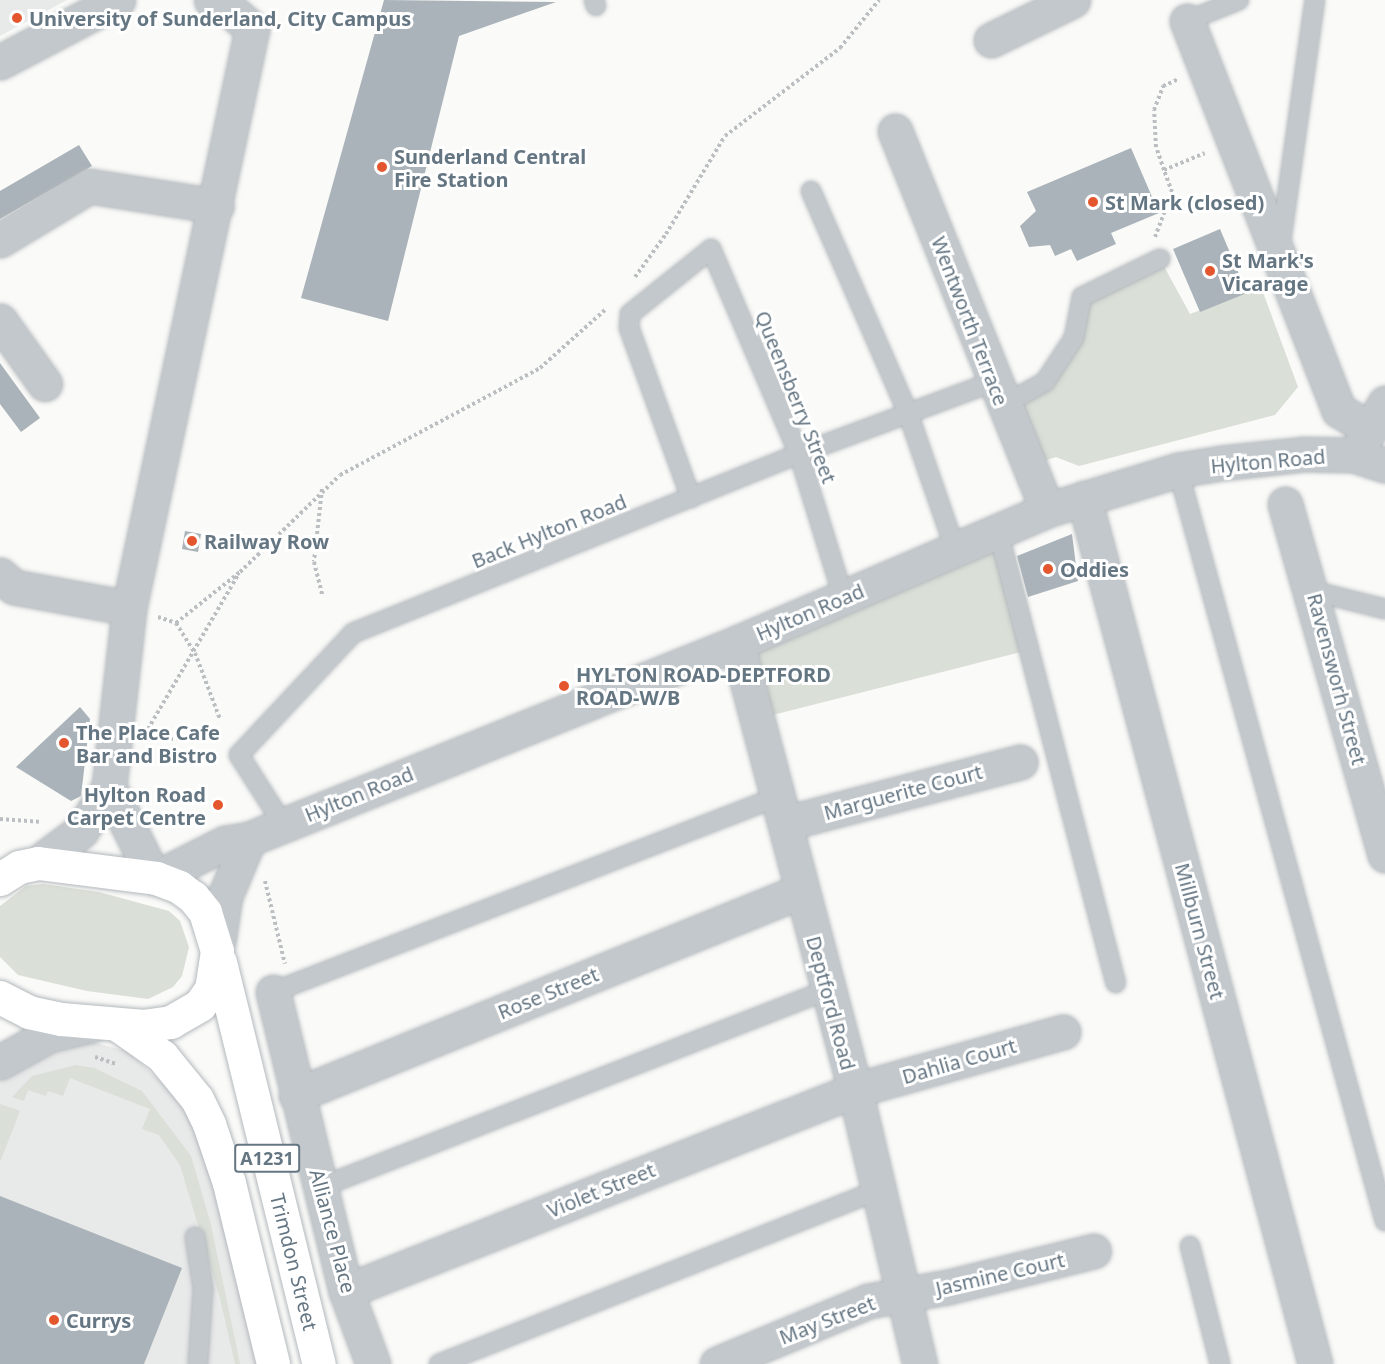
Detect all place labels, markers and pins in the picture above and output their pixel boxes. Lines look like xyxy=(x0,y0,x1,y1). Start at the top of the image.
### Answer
place label: University of Sunderland, City Campus xyxy=(29,6,411,30)
marker: University of Sunderland, City Campus xyxy=(10,11,24,25)
place label: Sunderland Central Fire Station xyxy=(394,144,586,191)
marker: Sunderland Central Fire Station xyxy=(375,160,389,174)
place label: St Mark (closed) xyxy=(1105,190,1264,214)
marker: St Mark (closed) xyxy=(1086,195,1100,209)
place label: St Mark's Vicarage xyxy=(1222,248,1314,295)
marker: St Mark's Vicarage xyxy=(1203,264,1217,278)
place label: Railway Row xyxy=(204,529,329,553)
marker: Railway Row xyxy=(185,534,199,548)
place label: Oddies xyxy=(1060,557,1129,581)
marker: Oddies xyxy=(1041,562,1055,576)
place label: HYLTON ROAD-DEPTFORD ROAD-W/B xyxy=(576,662,831,709)
marker: HYLTON ROAD-DEPTFORD ROAD-W/B xyxy=(557,679,571,693)
place label: The Place Cafe Bar and Bistro xyxy=(76,720,220,767)
marker: The Place Cafe Bar and Bistro xyxy=(57,736,71,750)
place label: Hylton Road Carpet Centre xyxy=(67,782,206,829)
marker: Hylton Road Carpet Centre xyxy=(211,798,225,812)
place label: Currys xyxy=(66,1308,131,1332)
marker: Currys xyxy=(47,1313,61,1327)

